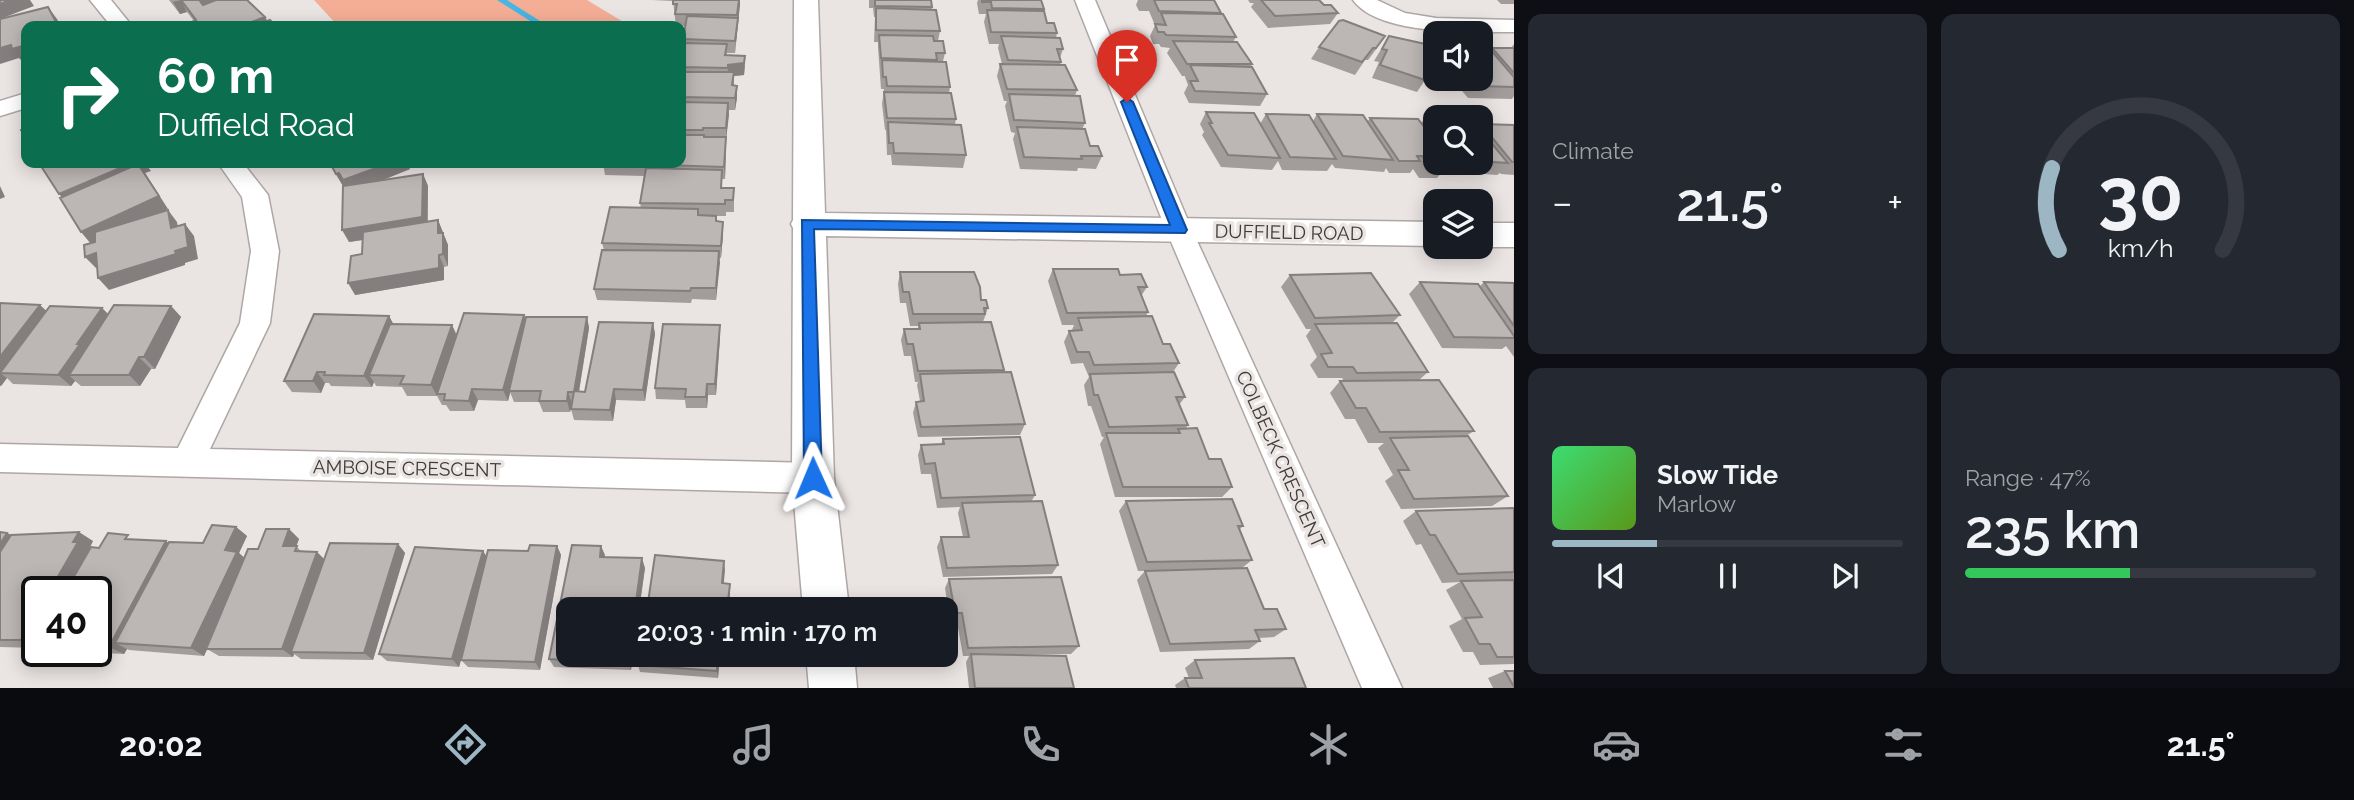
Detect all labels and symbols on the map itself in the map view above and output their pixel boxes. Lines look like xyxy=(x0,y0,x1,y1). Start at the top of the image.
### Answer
pin xyxy=(1097,30,1157,102)
street label: DUFFIELD ROAD xyxy=(1214,220,1364,244)
street label: COLBECK CRESCENT xyxy=(1232,367,1330,551)
position arrow xyxy=(776,441,850,515)
street label: AMBOISE CRESCENT xyxy=(313,455,502,481)
speed limit sign: 40 xyxy=(21,576,112,667)

